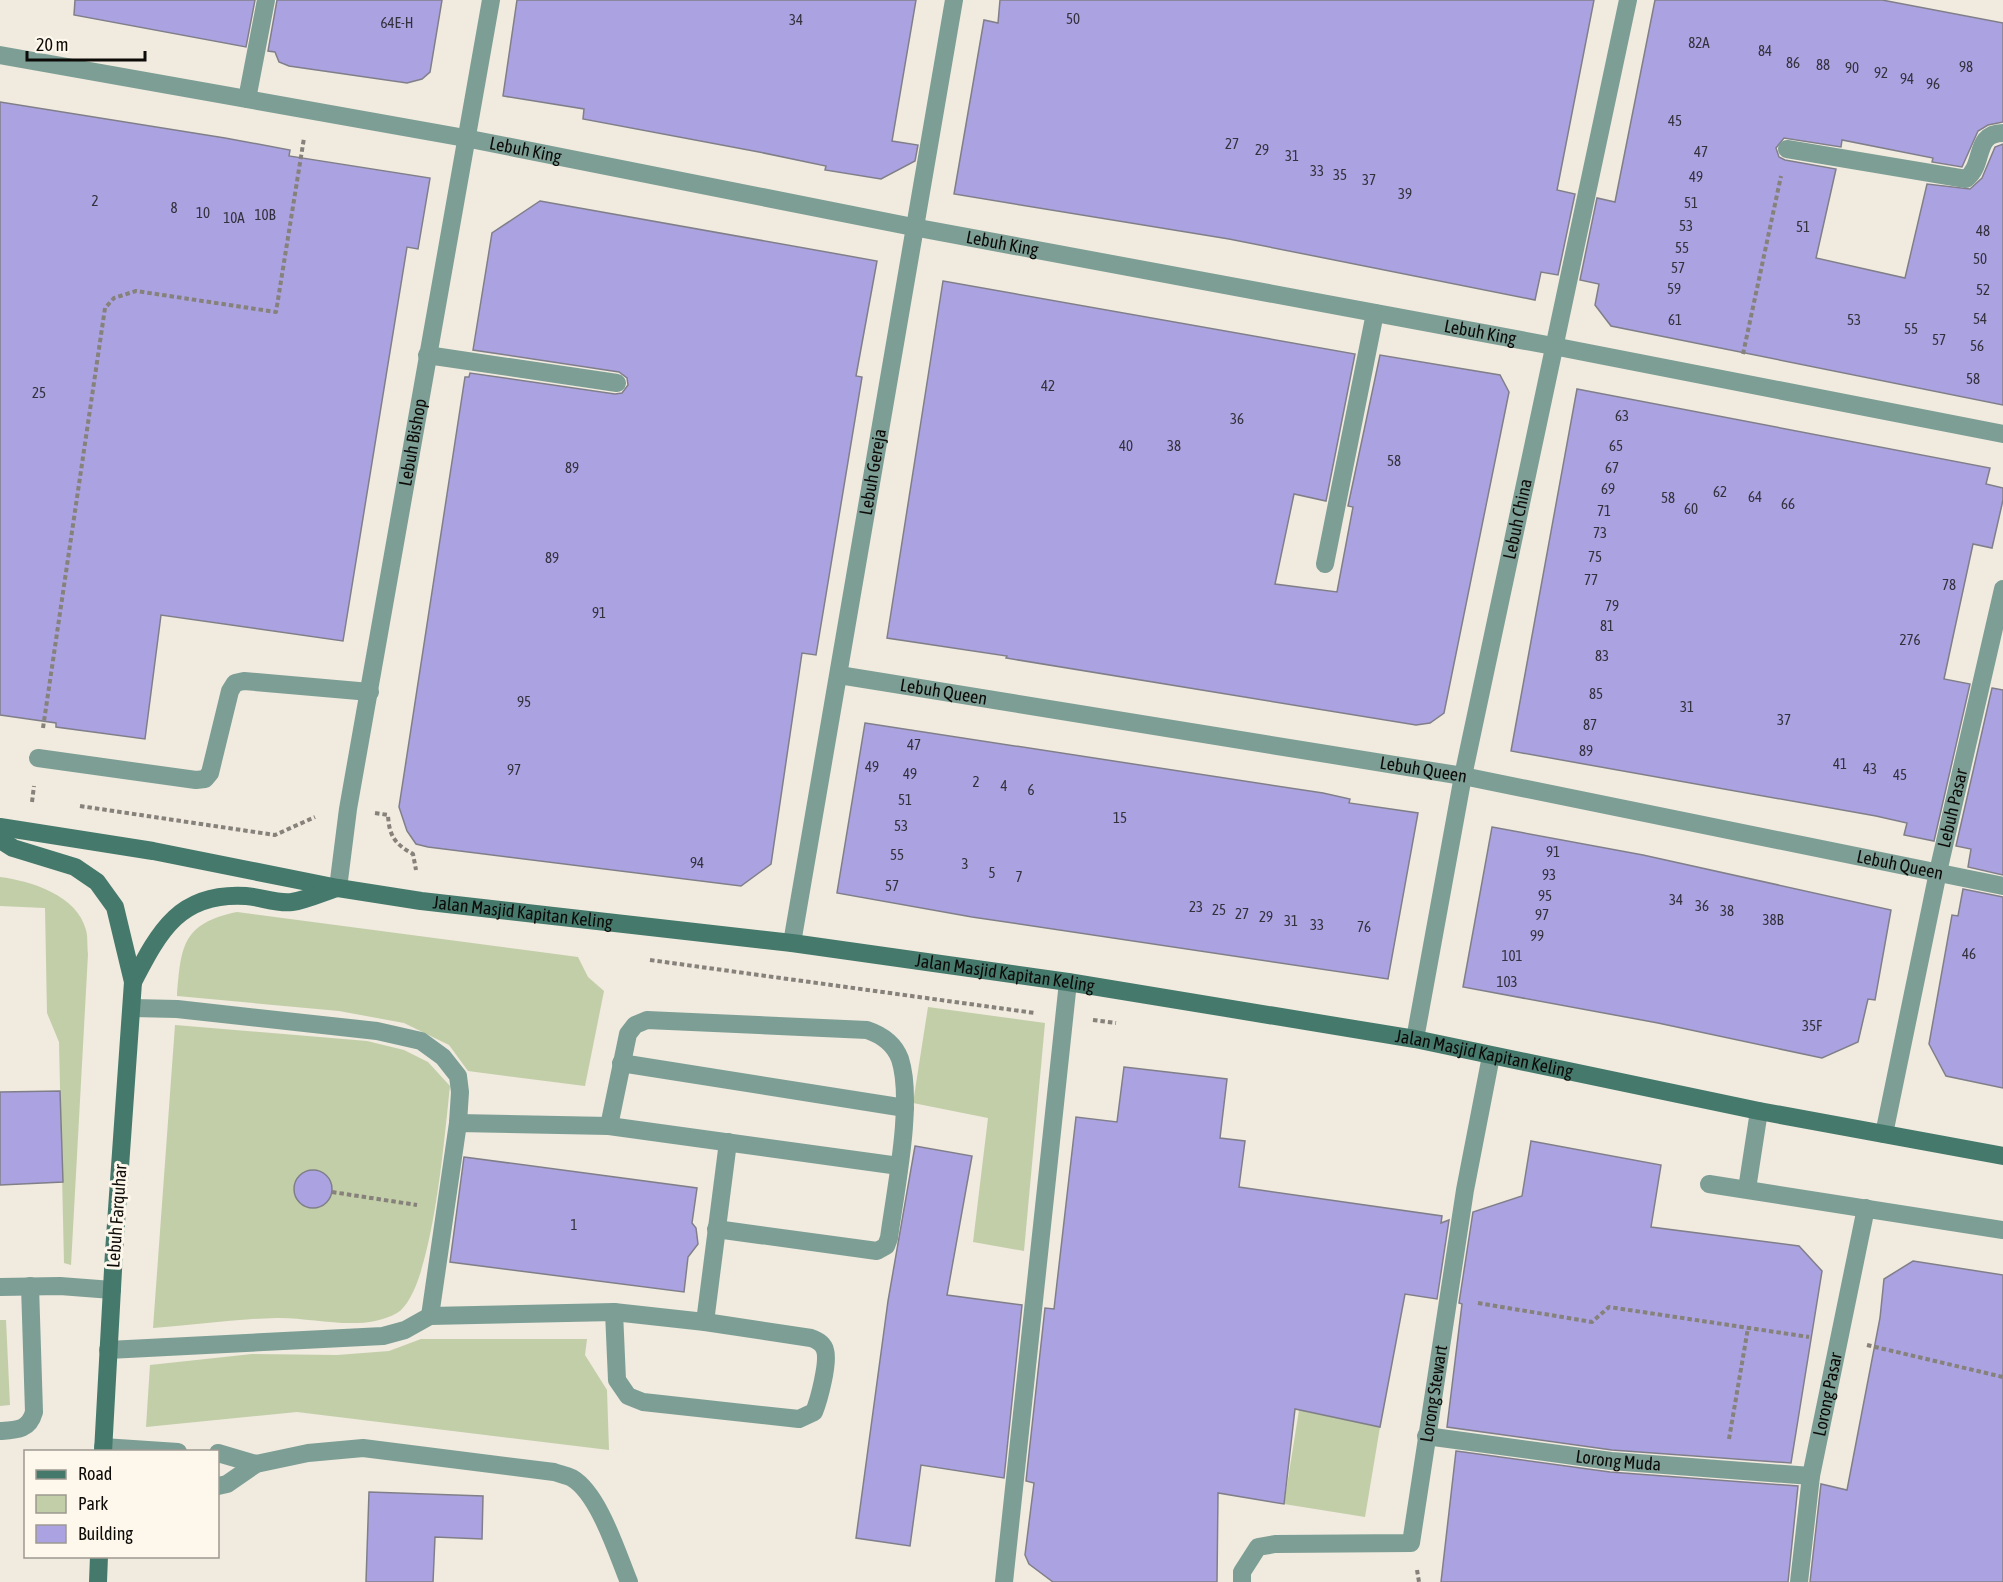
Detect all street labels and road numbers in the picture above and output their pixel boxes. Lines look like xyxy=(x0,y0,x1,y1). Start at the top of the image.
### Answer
street label: Lebuh King xyxy=(488,132,564,167)
street label: Lebuh King xyxy=(965,226,1041,260)
street label: Lebuh King xyxy=(1442,315,1518,349)
street label: Lebuh Bishop xyxy=(394,397,430,488)
street label: Lebuh Gereja xyxy=(855,427,890,517)
street label: Lebuh China xyxy=(1498,477,1536,561)
street label: Lebuh Queen xyxy=(899,674,989,709)
street label: Lebuh Queen xyxy=(1378,752,1469,786)
street label: Lebuh Pasar xyxy=(1933,766,1972,850)
street label: Lebuh Queen xyxy=(1855,845,1945,884)
street label: Jalan Masjid Kapitan Keling xyxy=(432,891,614,933)
street label: Jalan Masjid Kapitan Keling xyxy=(914,950,1096,996)
street label: Jalan Masjid Kapitan Keling xyxy=(1394,1025,1575,1082)
street label: Lebuh Farquhar xyxy=(102,1163,131,1268)
street label: Lorong Stewart xyxy=(1416,1344,1451,1444)
street label: Lorong Pasar xyxy=(1808,1350,1846,1438)
street label: Lorong Muda xyxy=(1574,1445,1662,1475)

